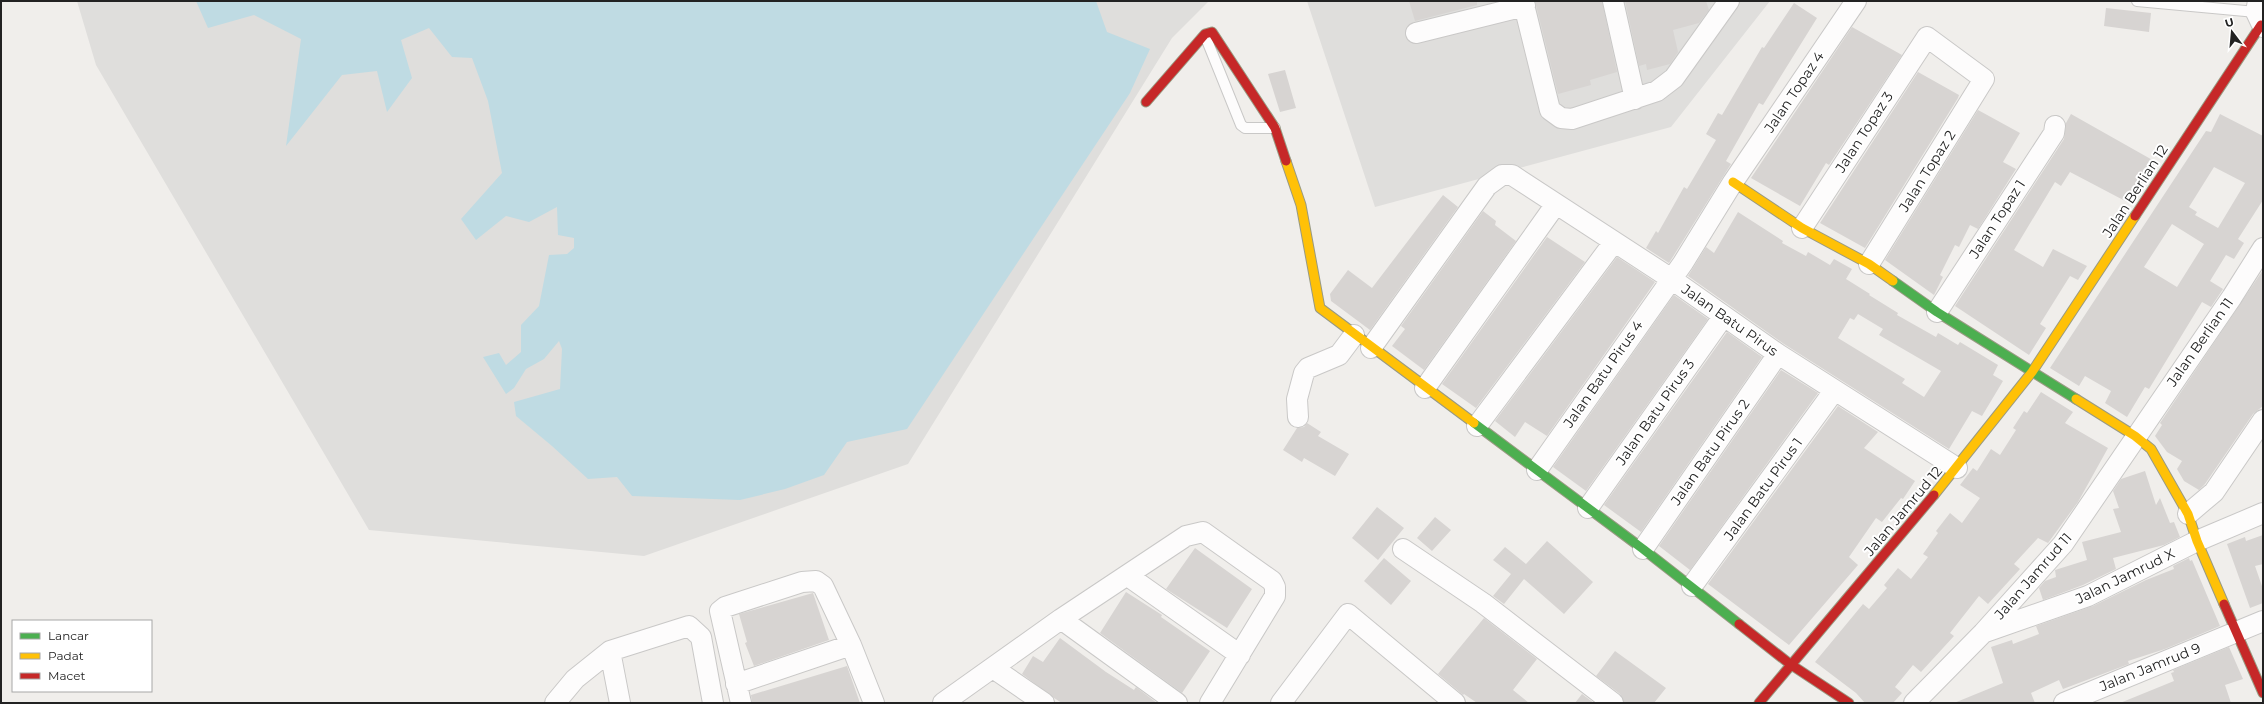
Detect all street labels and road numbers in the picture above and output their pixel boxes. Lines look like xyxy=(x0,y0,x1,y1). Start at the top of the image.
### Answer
street label: Jalan Topaz 4 xyxy=(1760,47,1828,137)
street label: Jalan Topaz 3 xyxy=(1831,88,1897,177)
street label: Jalan Topaz 2 xyxy=(1894,127,1959,216)
street label: Jalan Berlian 12 xyxy=(2098,141,2172,242)
street label: Jalan Topaz 1 xyxy=(1964,176,2029,263)
street label: Jalan Batu Pirus xyxy=(1677,279,1782,360)
street label: Jalan Berlian 11 xyxy=(2162,294,2237,391)
street label: Jalan Batu Pirus 4 xyxy=(1559,316,1647,432)
street label: Jalan Batu Pirus 3 xyxy=(1611,355,1698,469)
street label: Jalan Batu Pirus 2 xyxy=(1666,395,1753,509)
street label: Jalan Batu Pirus 1 xyxy=(1719,434,1806,545)
street label: Jalan Jamrud 12 xyxy=(1860,462,1946,560)
street label: Jalan Jamrud 11 xyxy=(1990,529,2076,624)
street label: Jalan Jamrud X xyxy=(2072,544,2177,608)
street label: Jalan Jamrud 9 xyxy=(2096,639,2203,696)

